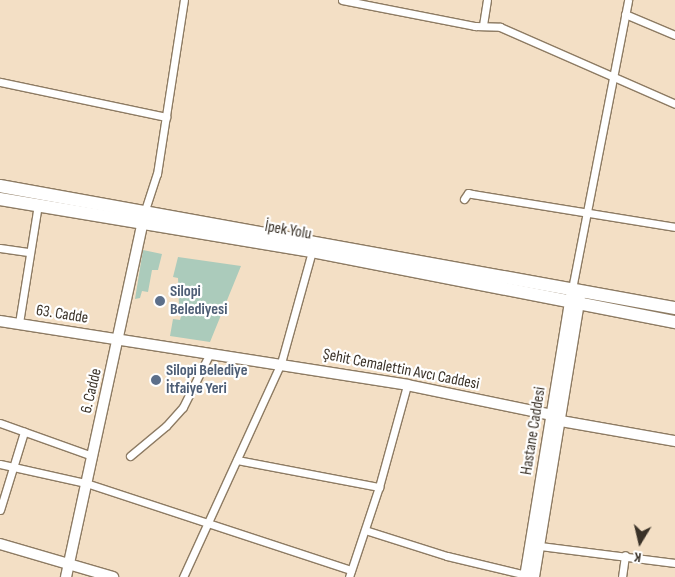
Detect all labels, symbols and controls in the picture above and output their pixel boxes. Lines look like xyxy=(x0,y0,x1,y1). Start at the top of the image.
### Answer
street label: İpek Yolu xyxy=(263,217,313,245)
place label: Silopi Belediyesi xyxy=(170,282,228,320)
marker: Silopi Belediyesi xyxy=(154,295,166,307)
street label: 63. Cadde xyxy=(34,301,90,329)
street label: Şehit Cemalettin Avcı Caddesi xyxy=(321,345,481,395)
place label: Silopi Belediye İtfaiye Yeri xyxy=(166,361,247,399)
street label: 6. Cadde xyxy=(78,367,106,415)
marker: Silopi Belediye İtfaiye Yeri xyxy=(150,374,162,386)
street label: Hastane Caddesi xyxy=(518,386,550,476)
north arrow xyxy=(615,517,665,567)
text: K xyxy=(633,548,642,566)

